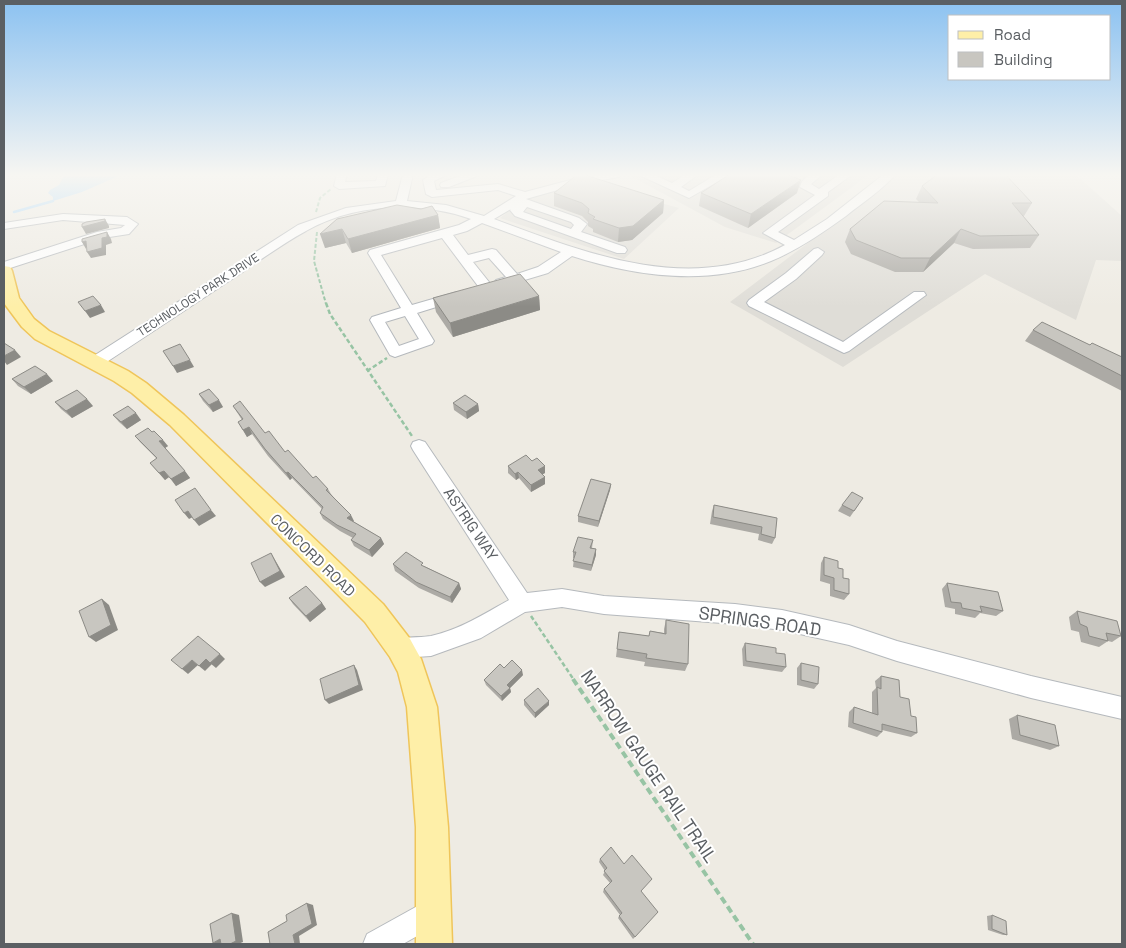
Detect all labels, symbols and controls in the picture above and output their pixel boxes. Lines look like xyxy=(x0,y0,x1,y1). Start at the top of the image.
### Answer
legend xyxy=(948,15,1111,80)
text: Road xyxy=(994,25,1031,44)
text: Building xyxy=(994,50,1053,69)
street label: TECHNOLOGY PARK DRIVE xyxy=(134,249,262,340)
street label: ASTRIG WAY xyxy=(440,484,502,564)
street label: CONCORD ROAD xyxy=(266,510,360,601)
street label: SPRINGS ROAD xyxy=(697,601,823,641)
street label: NARROW GAUGE RAIL TRAIL xyxy=(576,665,722,867)

